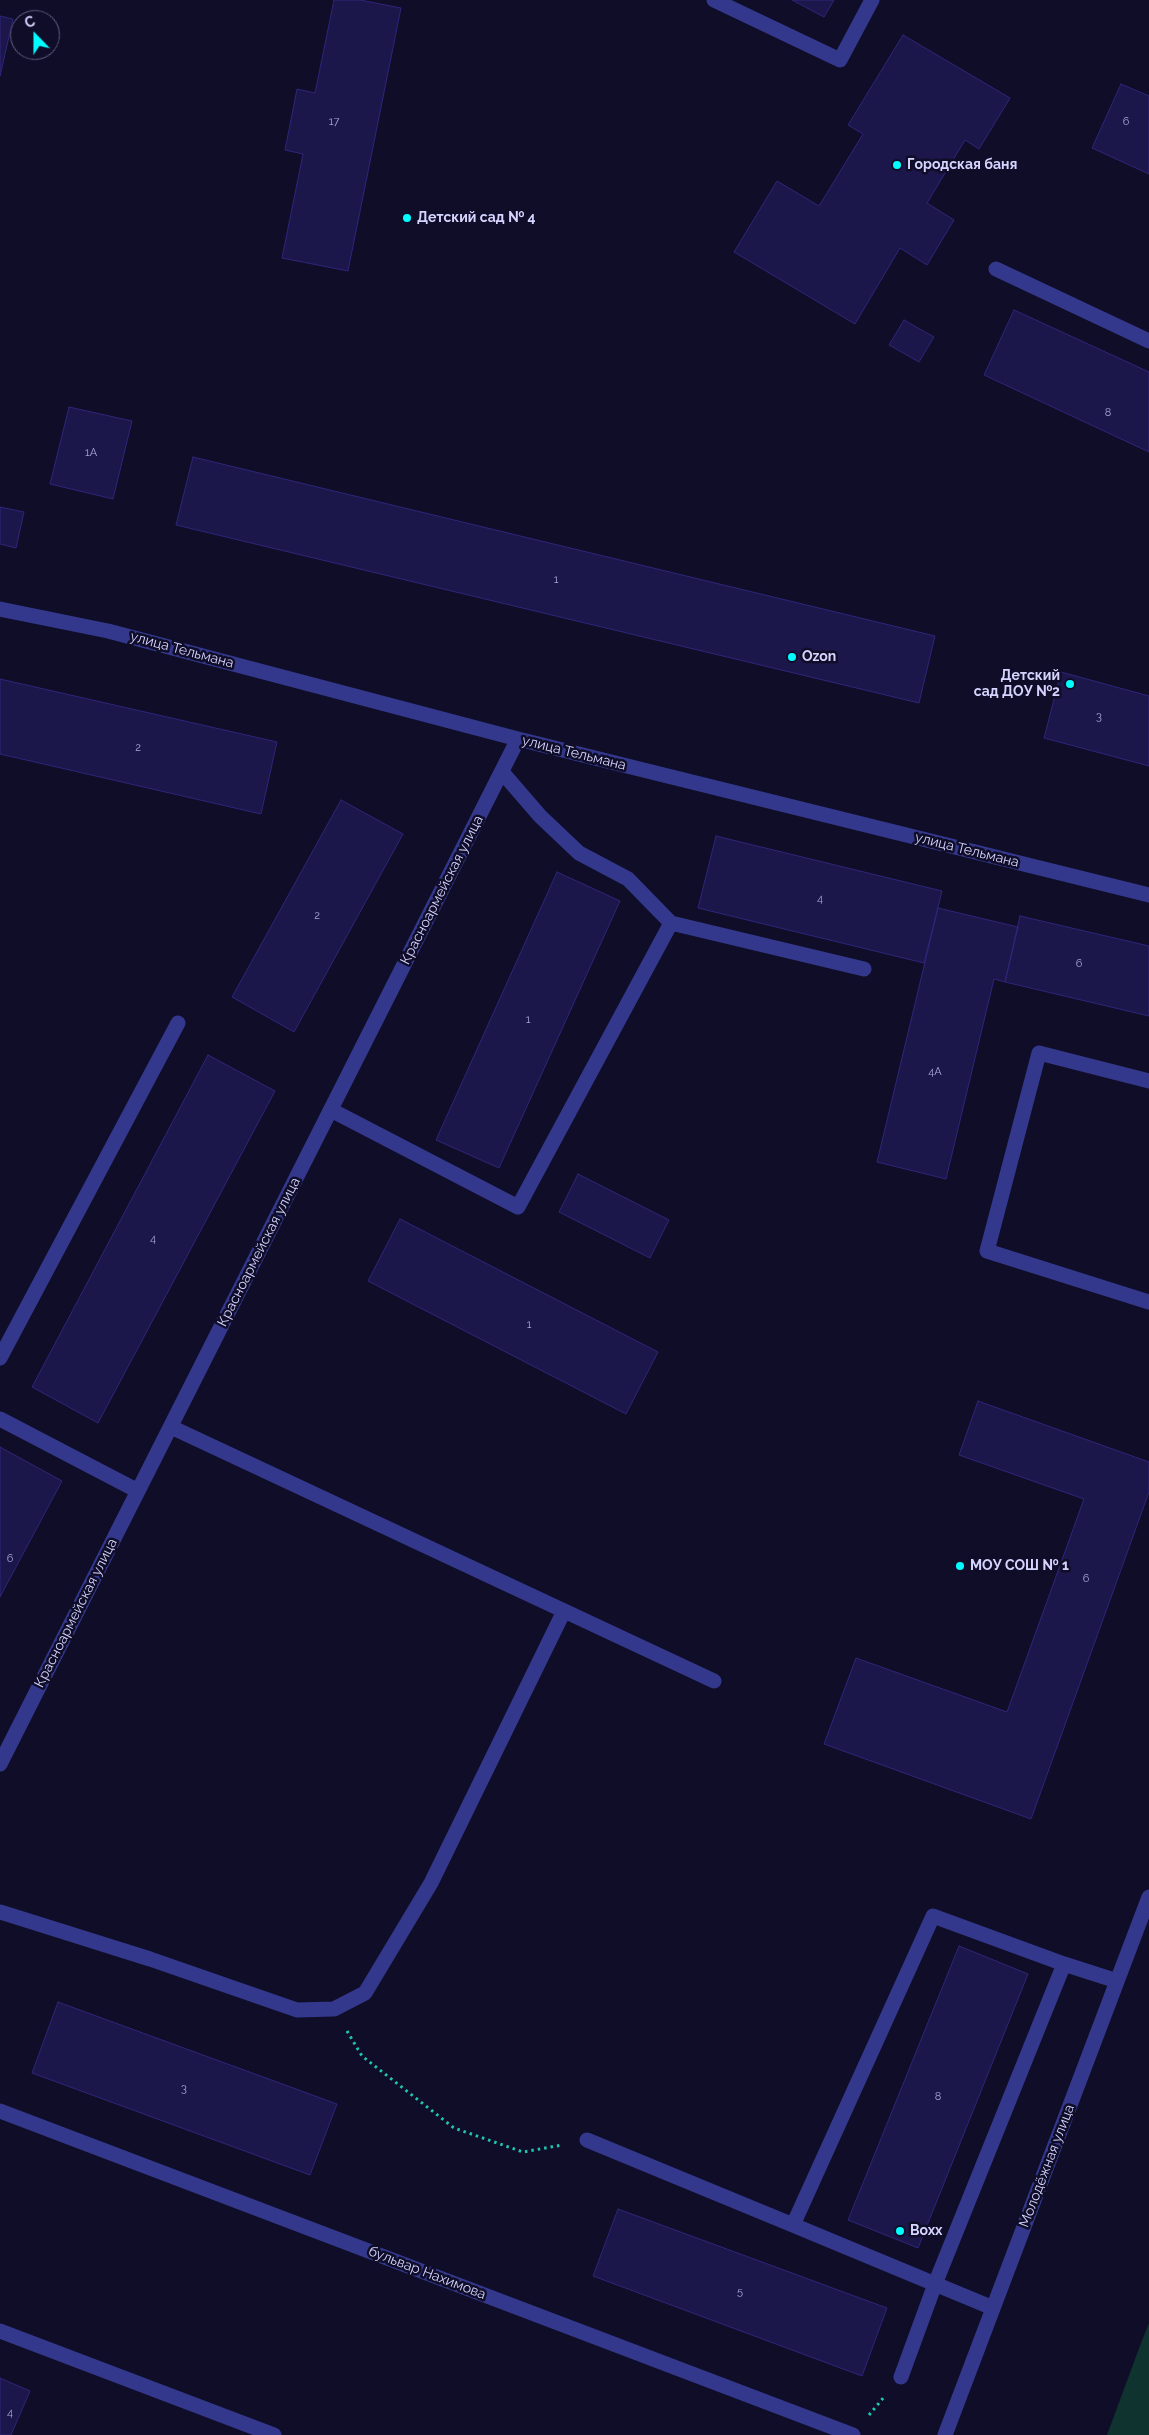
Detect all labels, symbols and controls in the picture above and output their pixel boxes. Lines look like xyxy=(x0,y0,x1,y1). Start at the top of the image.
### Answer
north arrow xyxy=(10,10,60,60)
text: С xyxy=(22,13,37,31)
house number: 17 xyxy=(329,115,339,129)
house number: 6 xyxy=(1123,115,1129,129)
place label: Городская баня xyxy=(907,157,1017,173)
marker: Городская баня xyxy=(891,159,903,171)
place label: Детский сад № 4 xyxy=(417,210,535,226)
marker: Детский сад № 4 xyxy=(401,212,413,224)
house number: 8 xyxy=(1105,406,1111,420)
house number: 1А xyxy=(85,446,97,460)
house number: 1 xyxy=(554,573,558,587)
street label: улица Тельмана xyxy=(128,628,236,672)
place label: Ozon xyxy=(802,649,836,665)
marker: Ozon xyxy=(786,651,798,663)
place label: Детский сад ДОУ №2 xyxy=(974,668,1060,700)
marker: Детский сад ДОУ №2 xyxy=(1064,678,1076,690)
house number: 3 xyxy=(1096,710,1102,724)
street label: улица Тельмана xyxy=(520,732,628,774)
house number: 2 xyxy=(135,741,141,755)
street label: Красноармейская улица xyxy=(397,813,487,967)
street label: улица Тельмана xyxy=(913,829,1021,871)
house number: 4 xyxy=(817,892,823,906)
house number: 2 xyxy=(314,909,320,923)
house number: 6 xyxy=(1076,957,1082,971)
house number: 1 xyxy=(526,1013,530,1027)
house number: 4А xyxy=(928,1065,942,1079)
street label: Красноармейская улица xyxy=(214,1175,304,1329)
house number: 4 xyxy=(150,1232,156,1246)
house number: 1 xyxy=(527,1318,531,1332)
street label: Красноармейская улица xyxy=(31,1536,121,1690)
house number: 6 xyxy=(7,1552,13,1566)
place label: МОУ СОШ № 1 xyxy=(970,1558,1069,1574)
marker: МОУ СОШ № 1 xyxy=(954,1560,966,1572)
house number: 6 xyxy=(1083,1572,1089,1586)
house number: 3 xyxy=(181,2082,187,2096)
house number: 8 xyxy=(935,2090,941,2104)
street label: Молодёжная улица xyxy=(1016,2102,1078,2230)
place label: Boxx xyxy=(910,2223,943,2239)
marker: Boxx xyxy=(894,2225,906,2237)
street label: бульвар Нахимова xyxy=(366,2243,488,2303)
house number: 5 xyxy=(737,2285,743,2299)
house number: 4 xyxy=(7,2406,13,2420)

